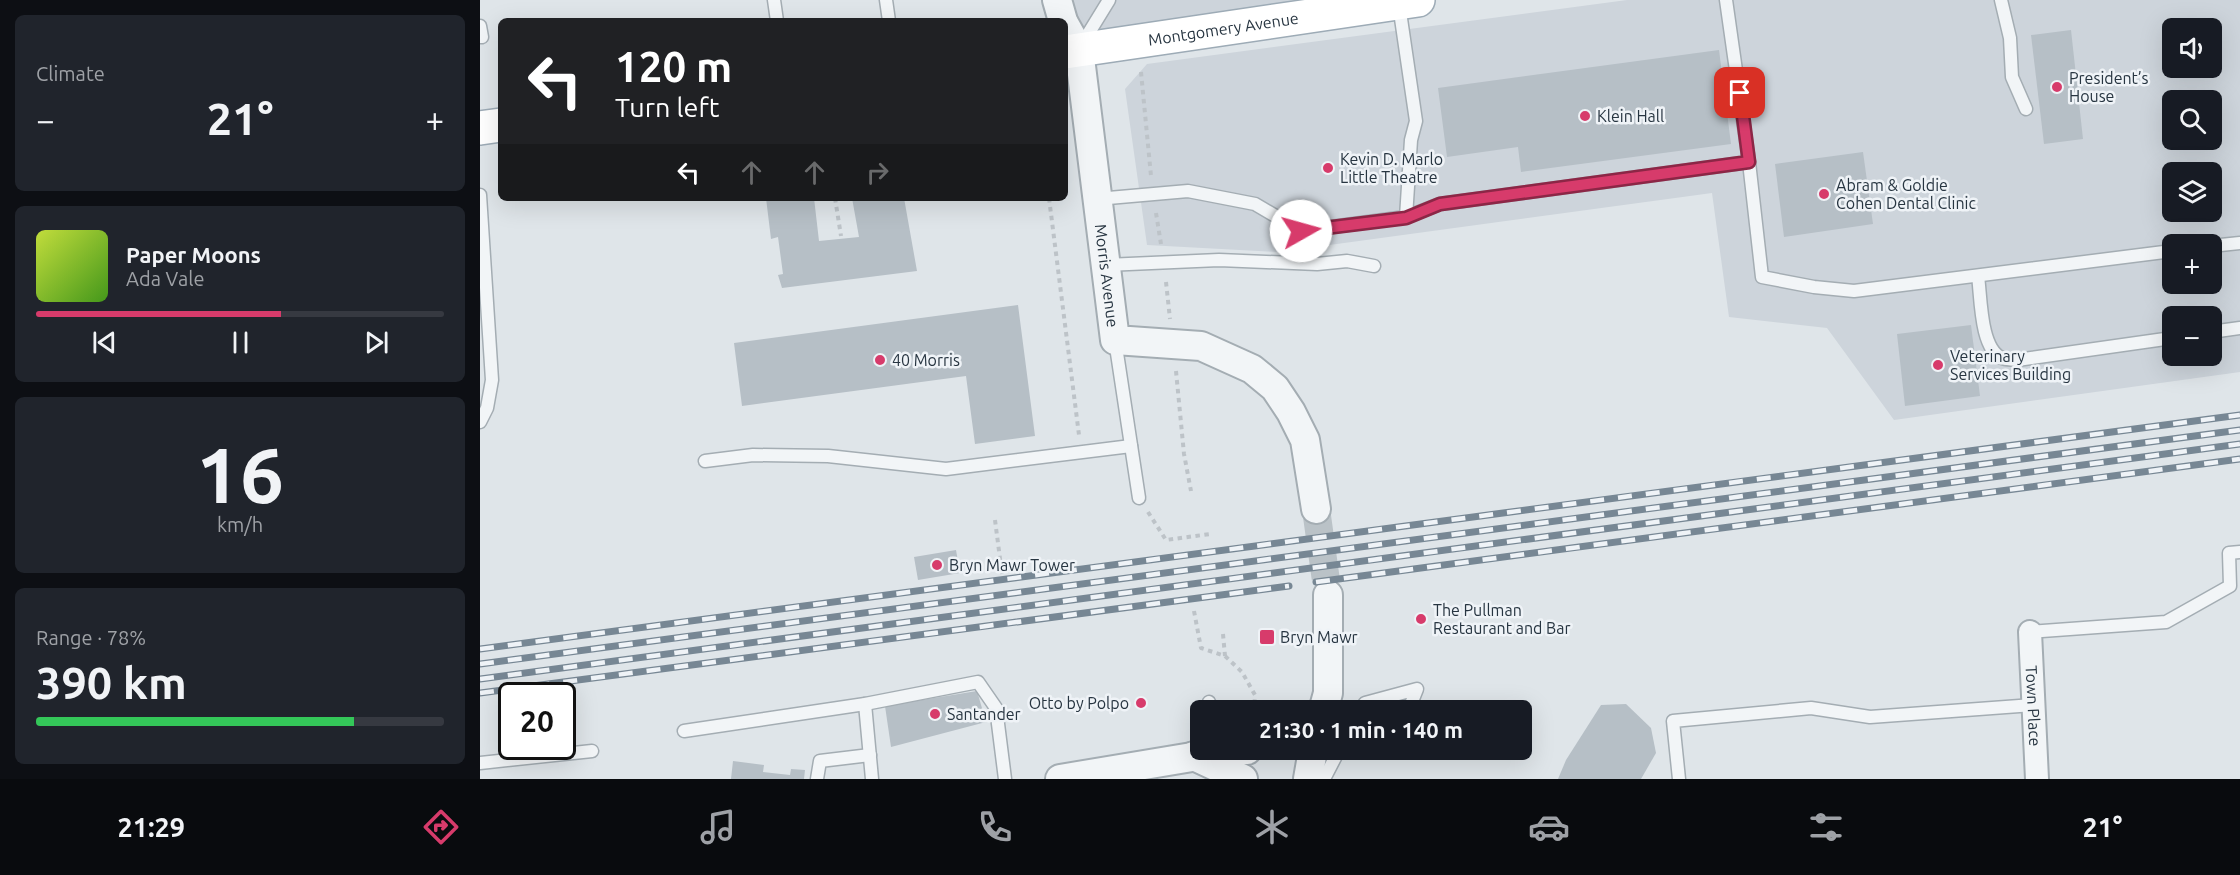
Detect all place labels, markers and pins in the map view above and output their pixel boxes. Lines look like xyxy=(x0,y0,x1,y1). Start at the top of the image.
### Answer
pin xyxy=(1714,67,1765,118)
place label: President’s House xyxy=(2069,69,2148,105)
marker: President’s House xyxy=(2050,80,2064,94)
place label: Klein Hall xyxy=(1597,107,1664,125)
marker: Klein Hall xyxy=(1578,109,1592,123)
place label: Kevin D. Marlo Little Theatre xyxy=(1340,150,1443,186)
marker: Kevin D. Marlo Little Theatre xyxy=(1321,161,1335,175)
place label: Abram & Goldie Cohen Dental Clinic xyxy=(1836,176,1976,212)
marker: Abram & Goldie Cohen Dental Clinic xyxy=(1817,187,1831,201)
place label: Veterinary Services Building xyxy=(1950,347,2071,383)
place label: 40 Morris xyxy=(892,351,960,369)
marker: 40 Morris xyxy=(873,353,887,367)
marker: Veterinary Services Building xyxy=(1931,358,1945,372)
place label: Bryn Mawr Tower xyxy=(949,556,1075,574)
marker: Bryn Mawr Tower xyxy=(930,558,944,572)
place label: The Pullman Restaurant and Bar xyxy=(1433,601,1571,637)
marker: The Pullman Restaurant and Bar xyxy=(1414,612,1428,626)
marker: Bryn Mawr xyxy=(1258,628,1276,646)
place label: Bryn Mawr xyxy=(1280,628,1358,646)
place label: Otto by Polpo xyxy=(1029,694,1129,712)
marker: Otto by Polpo xyxy=(1134,696,1148,710)
place label: Santander xyxy=(947,705,1021,723)
marker: Santander xyxy=(928,707,942,721)

